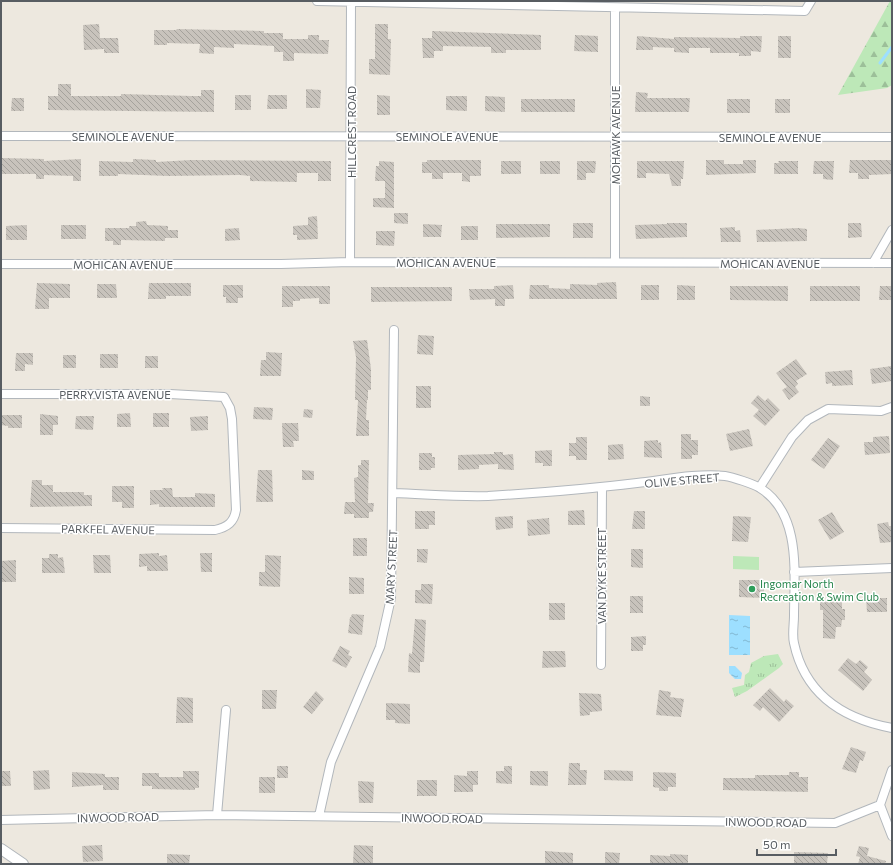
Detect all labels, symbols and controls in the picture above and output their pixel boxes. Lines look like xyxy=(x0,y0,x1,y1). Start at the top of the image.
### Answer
street label: HILLCREST ROAD xyxy=(345,86,358,178)
street label: MOHAWK AVENUE xyxy=(609,86,622,184)
street label: SEMINOLE AVENUE xyxy=(72,130,174,143)
street label: SEMINOLE AVENUE xyxy=(396,130,498,143)
street label: SEMINOLE AVENUE xyxy=(719,131,821,144)
street label: MOHICAN AVENUE xyxy=(396,256,496,269)
street label: MOHICAN AVENUE xyxy=(720,257,820,270)
street label: MOHICAN AVENUE xyxy=(73,258,173,271)
street label: PERRYVISTA AVENUE xyxy=(59,388,171,401)
street label: OLIVE STREET xyxy=(644,470,720,490)
street label: PARKFEL AVENUE xyxy=(61,522,155,536)
street label: VAN DYKE STREET xyxy=(595,528,608,624)
street label: MARY STREET xyxy=(383,529,399,605)
place label: Ingomar North Recreation & Swim Club xyxy=(760,577,879,603)
marker: Ingomar North Recreation & Swim Club xyxy=(747,584,757,594)
street label: INWOOD ROAD xyxy=(77,810,159,824)
street label: INWOOD ROAD xyxy=(401,811,483,825)
street label: INWOOD ROAD xyxy=(725,815,807,829)
scale bar xyxy=(757,831,836,857)
text: 50 m xyxy=(763,837,791,851)

